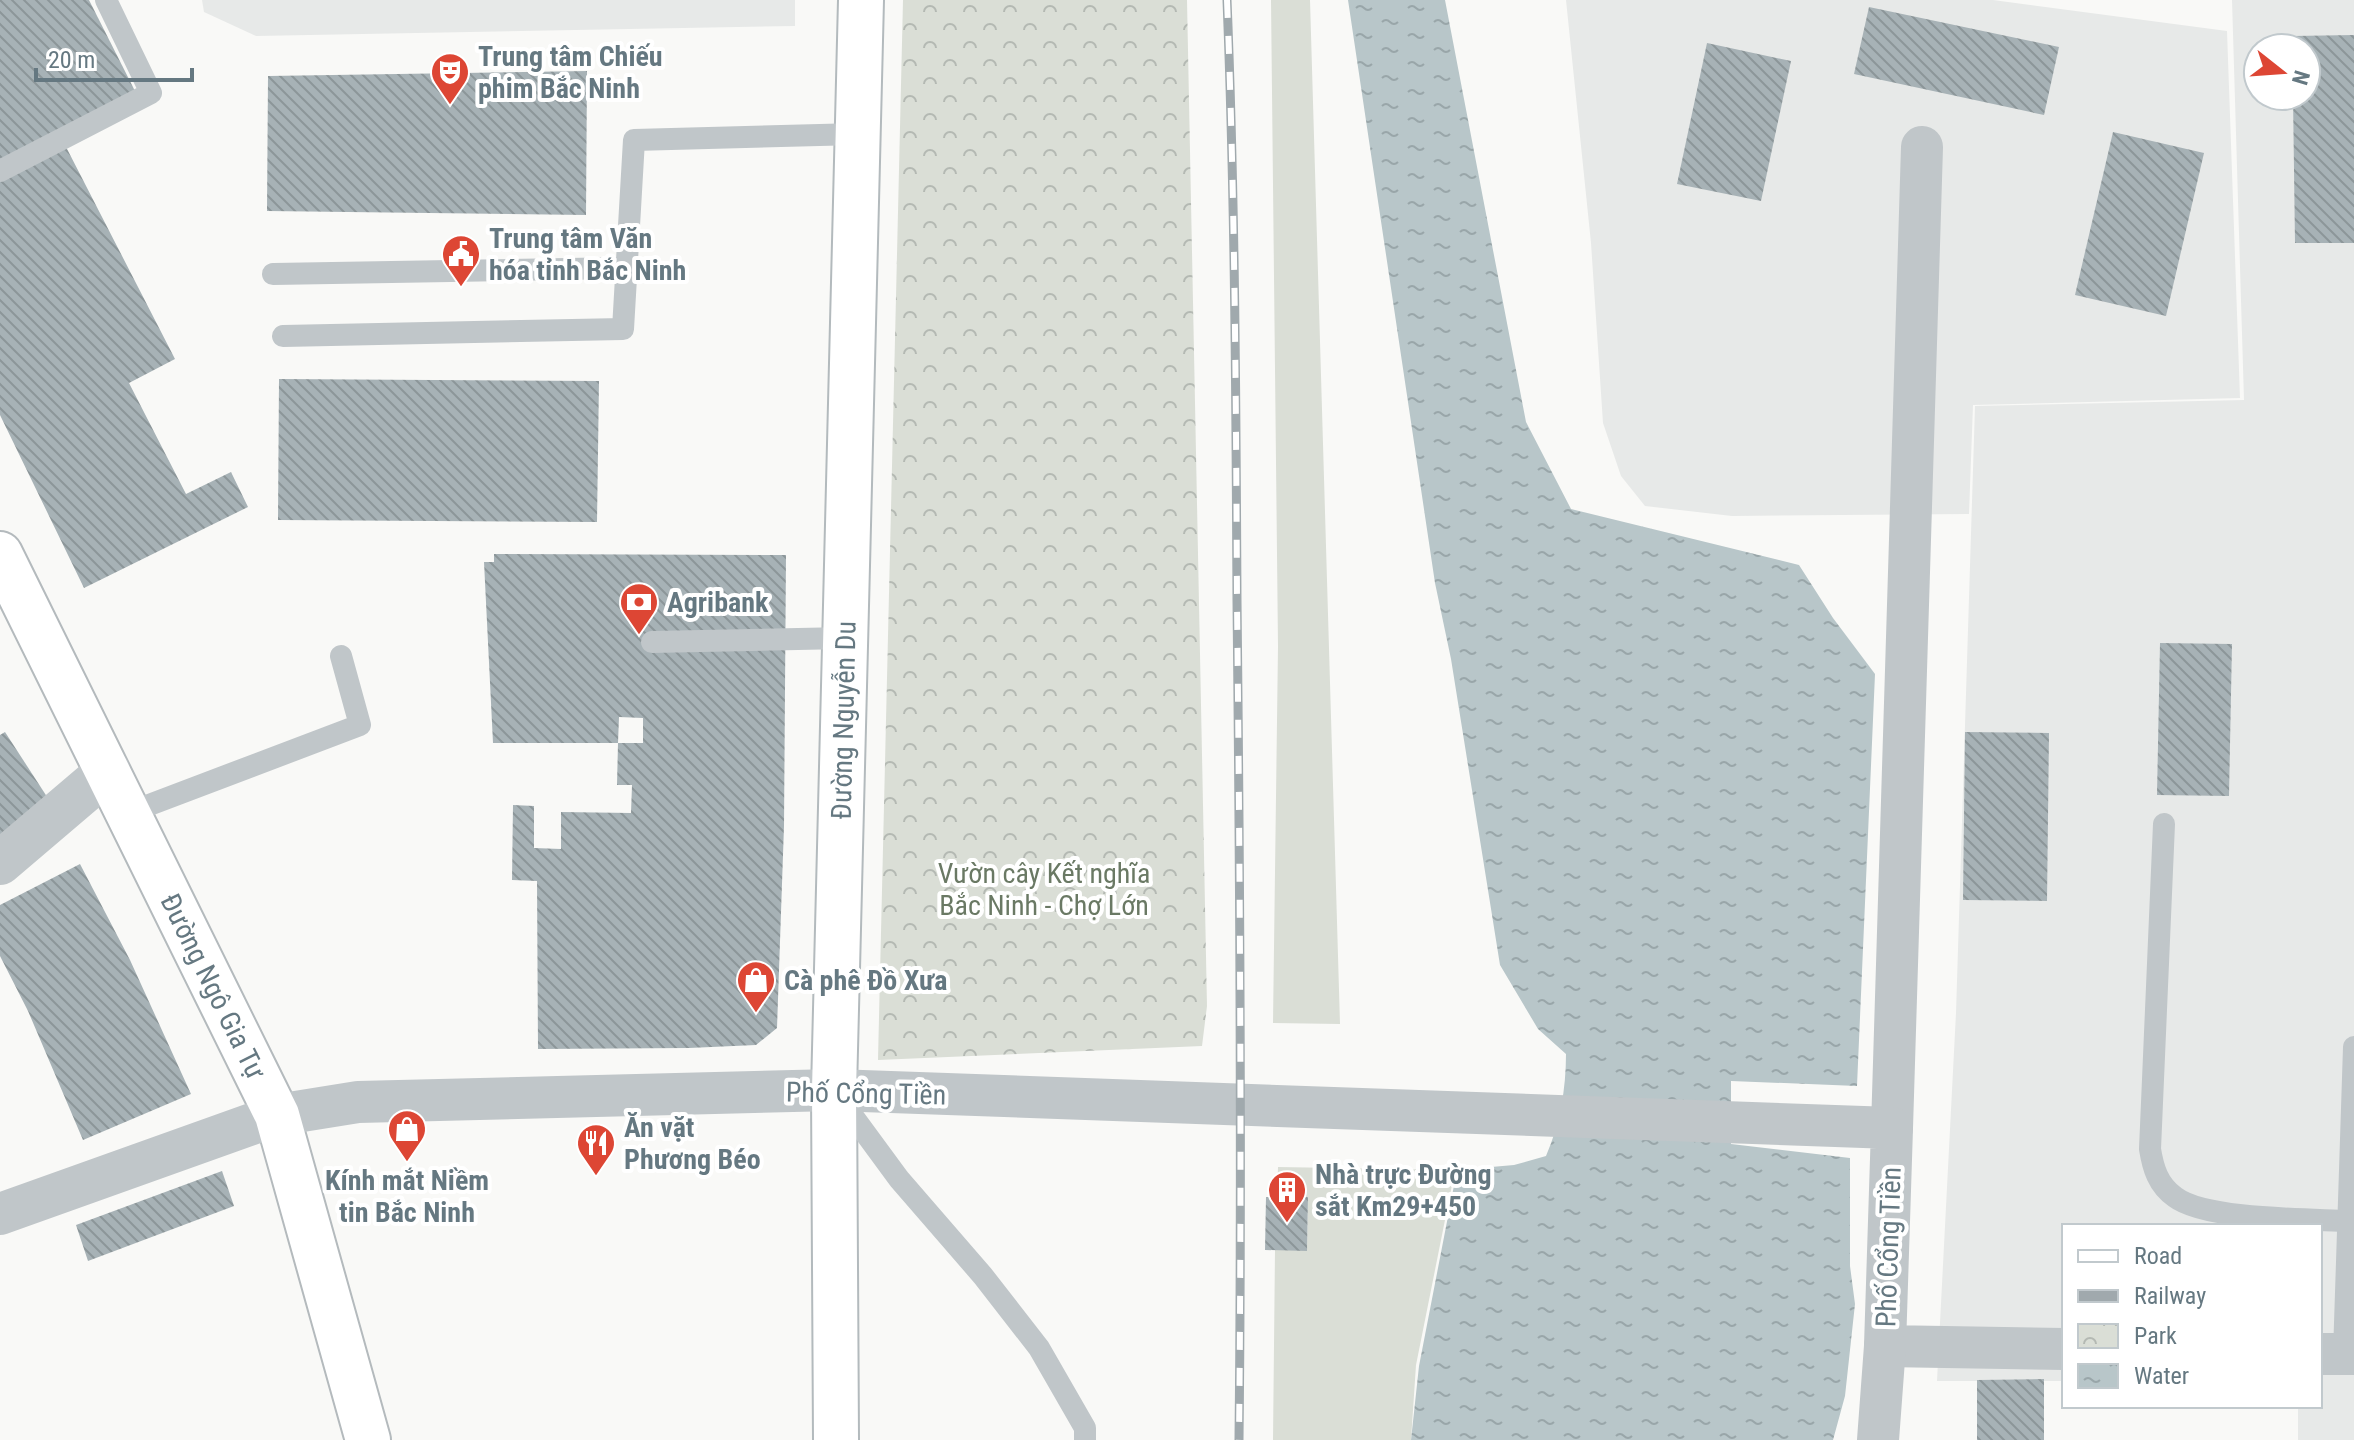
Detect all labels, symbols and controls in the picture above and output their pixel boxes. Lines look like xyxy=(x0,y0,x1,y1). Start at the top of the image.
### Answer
scale bar xyxy=(36,32,192,82)
north arrow xyxy=(2242,32,2322,112)
place label: Trung tâm Chiếu phim Bắc Ninh xyxy=(478,40,663,105)
text: 20 m xyxy=(48,46,95,74)
theatre icon: Trung tâm Chiếu phim Bắc Ninh xyxy=(429,51,471,106)
text: N xyxy=(2287,68,2315,88)
place label: Trung tâm Văn hóa tỉnh Bắc Ninh xyxy=(489,222,686,287)
public building icon: Trung tâm Văn hóa tỉnh Bắc Ninh xyxy=(440,233,482,288)
bank icon: Agribank xyxy=(618,581,660,636)
place label: Agribank xyxy=(667,586,769,619)
street label: Đường Nguyễn Du xyxy=(825,620,863,820)
park label: Vườn cây Kết nghĩa Bắc Ninh - Chợ Lớn xyxy=(938,857,1150,922)
street label: Đường Ngô Gia Tự xyxy=(153,888,273,1085)
shop icon: Cà phê Đồ Xưa xyxy=(735,959,777,1014)
place label: Cà phê Đồ Xưa xyxy=(784,964,947,997)
street label: Phố Cổng Tiền xyxy=(786,1076,946,1111)
shop icon: Kính mắt Niềm tin Bắc Ninh xyxy=(386,1108,428,1163)
place label: Ăn vặt Phương Béo xyxy=(624,1111,761,1176)
restaurant icon: Ăn vặt Phương Béo xyxy=(575,1122,617,1177)
place label: Nhà trực Đường sắt Km29+450 xyxy=(1315,1158,1492,1223)
place label: Kính mắt Niềm tin Bắc Ninh xyxy=(325,1164,489,1229)
street label: Phố Cổng Tiền xyxy=(1869,1166,1908,1328)
building icon: Nhà trực Đường sắt Km29+450 xyxy=(1266,1169,1308,1224)
legend xyxy=(2062,1224,2322,1408)
text: Road xyxy=(2134,1242,2182,1270)
text: Railway xyxy=(2134,1282,2206,1310)
text: Park xyxy=(2134,1322,2177,1350)
text: Water xyxy=(2134,1362,2189,1390)

